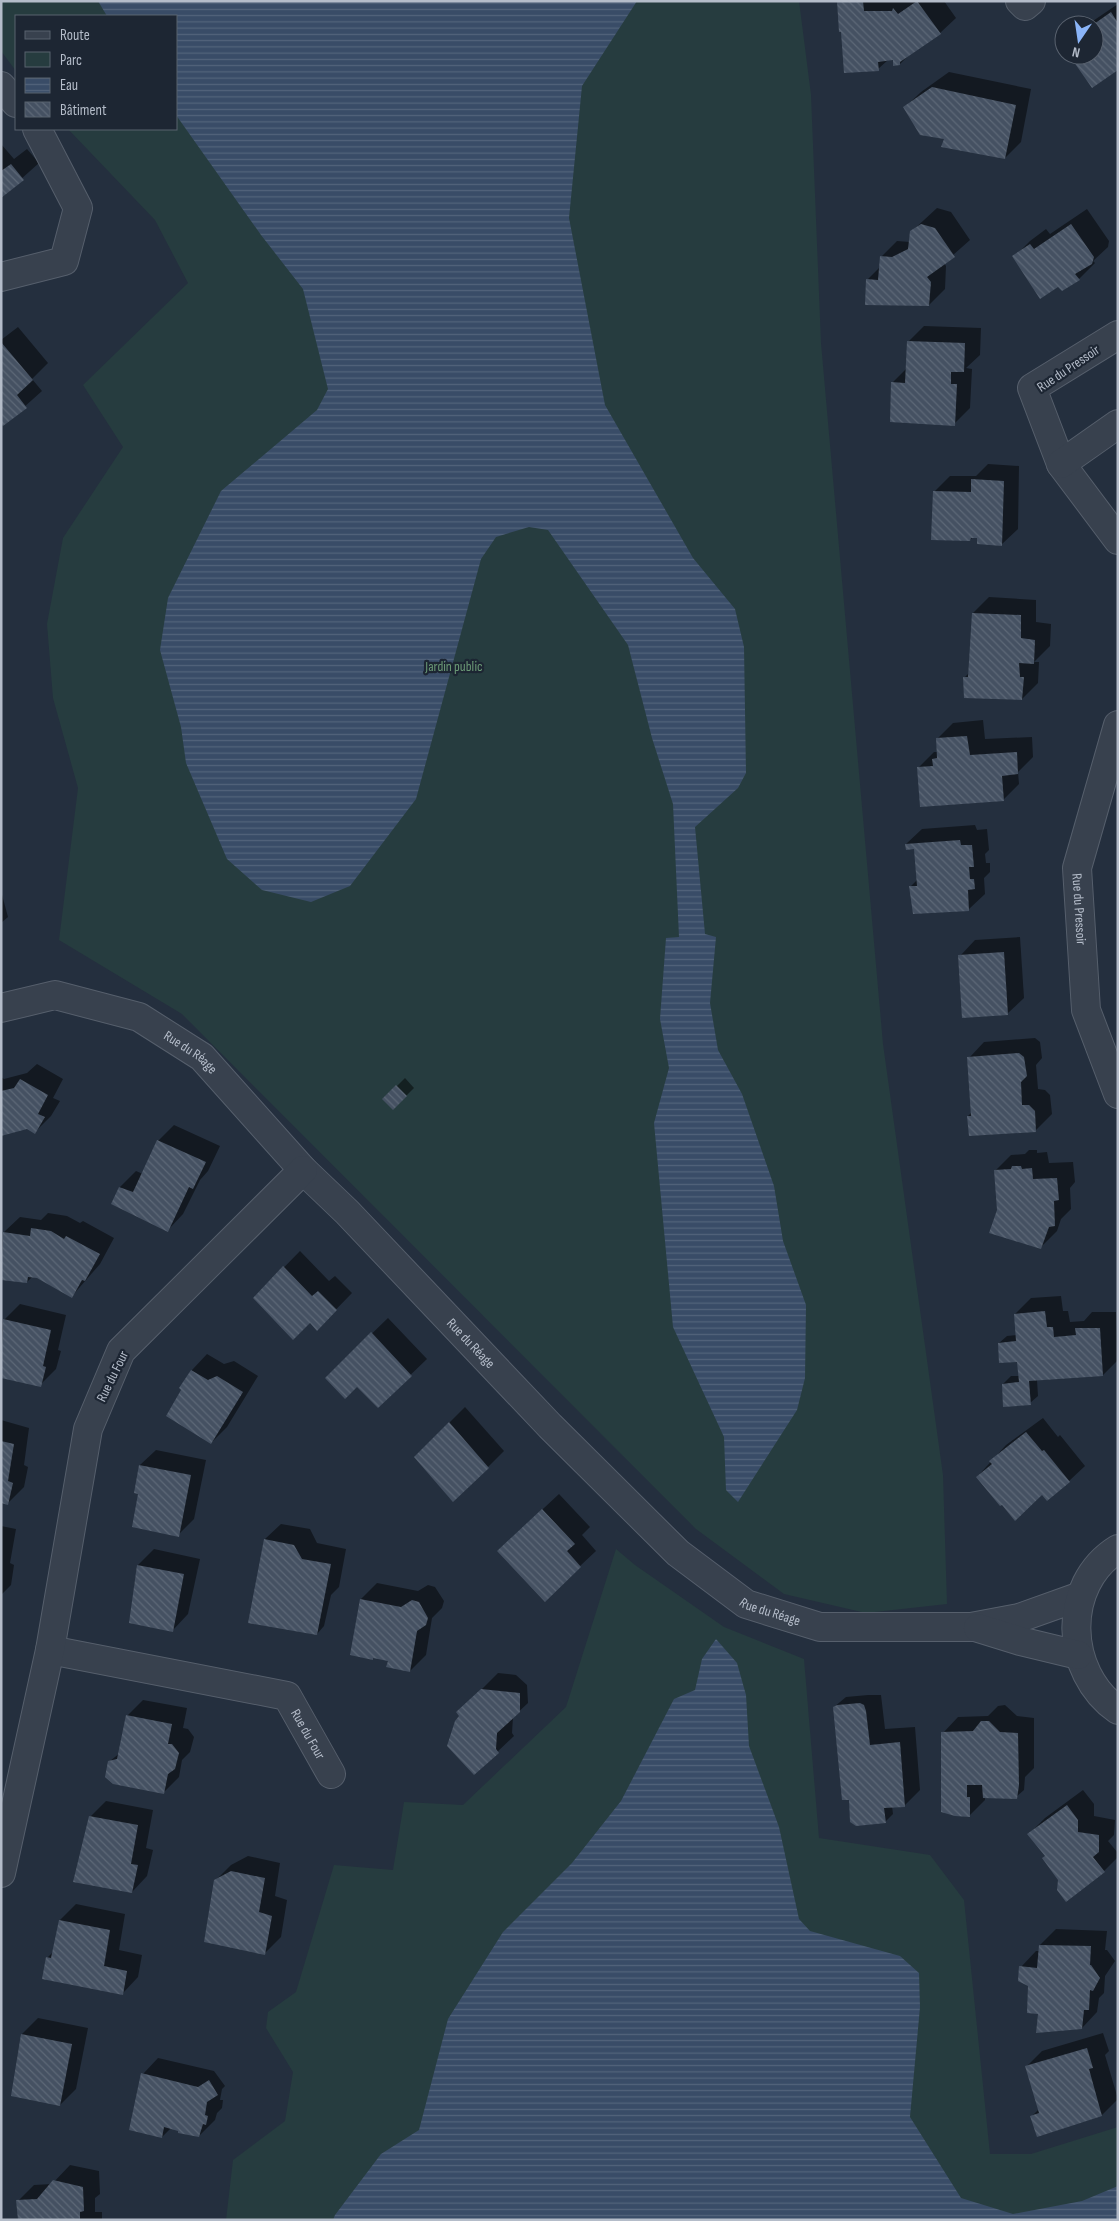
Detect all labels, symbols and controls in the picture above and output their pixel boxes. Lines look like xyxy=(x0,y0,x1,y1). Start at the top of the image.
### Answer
legend xyxy=(15,15,178,130)
north arrow xyxy=(1054,15,1104,65)
text: Route xyxy=(60,26,90,45)
text: N xyxy=(1071,43,1082,61)
text: Parc xyxy=(60,51,82,70)
text: Eau xyxy=(60,76,78,95)
text: Bâtiment xyxy=(60,101,107,120)
street label: Rue du Pressoir xyxy=(1034,341,1103,396)
park label: Jardin public xyxy=(424,658,483,675)
street label: Rue du Pressoir xyxy=(1068,873,1090,946)
street label: Rue du Réage xyxy=(161,1027,221,1077)
street label: Rue du Réage xyxy=(443,1315,499,1372)
street label: Rue du Four xyxy=(93,1348,132,1405)
street label: Rue du Réage xyxy=(736,1594,802,1629)
street label: Rue du Four xyxy=(287,1706,329,1762)

